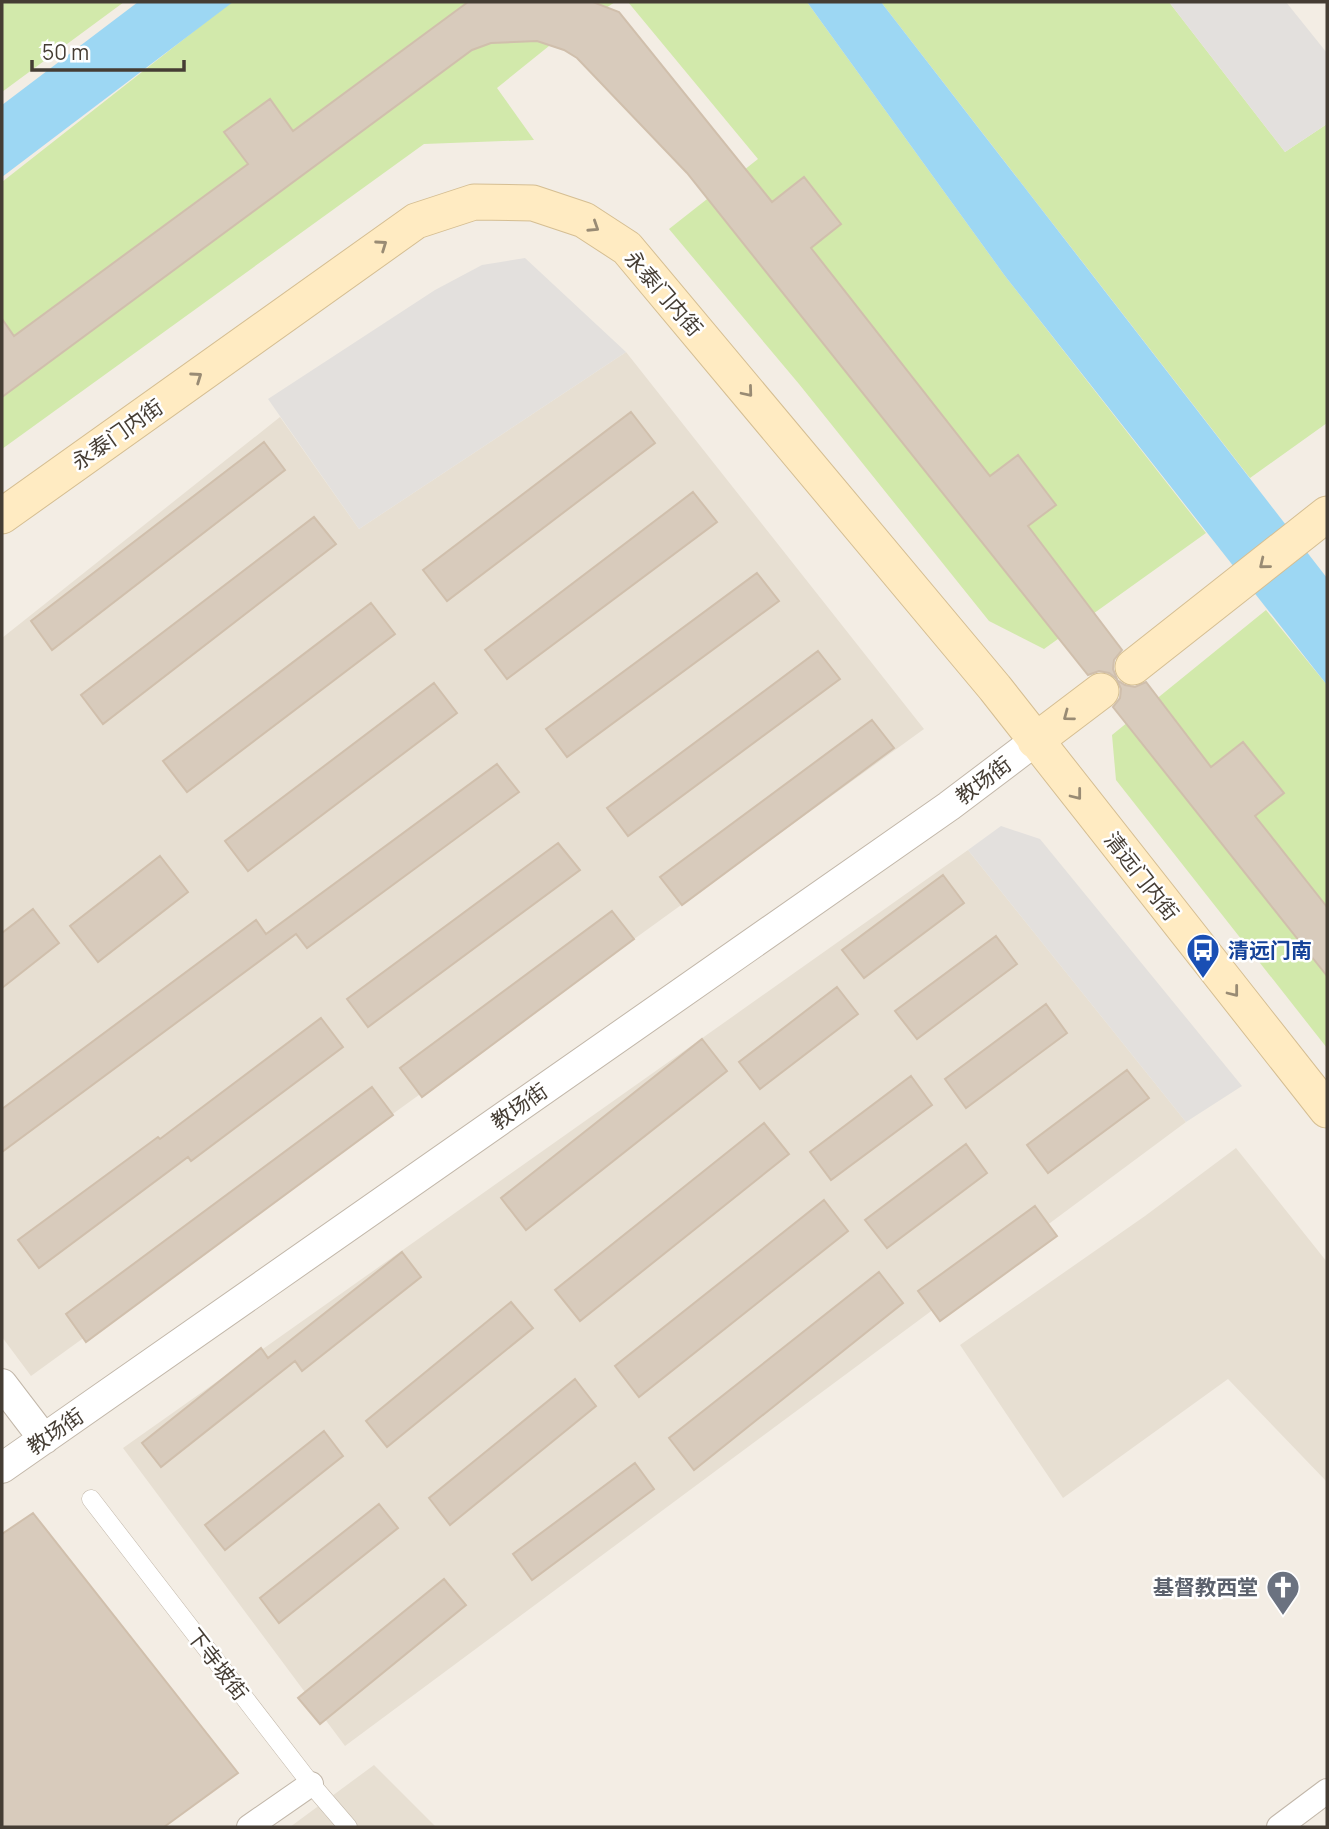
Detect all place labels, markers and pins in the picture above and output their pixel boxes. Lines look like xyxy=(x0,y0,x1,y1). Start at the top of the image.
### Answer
bus stop icon: 清远门南 xyxy=(1184,931,1222,980)
place label: 清远门南 xyxy=(1228,936,1312,964)
church icon: 基督教西堂 xyxy=(1264,1568,1302,1617)
place label: 基督教西堂 xyxy=(1153,1573,1258,1601)

